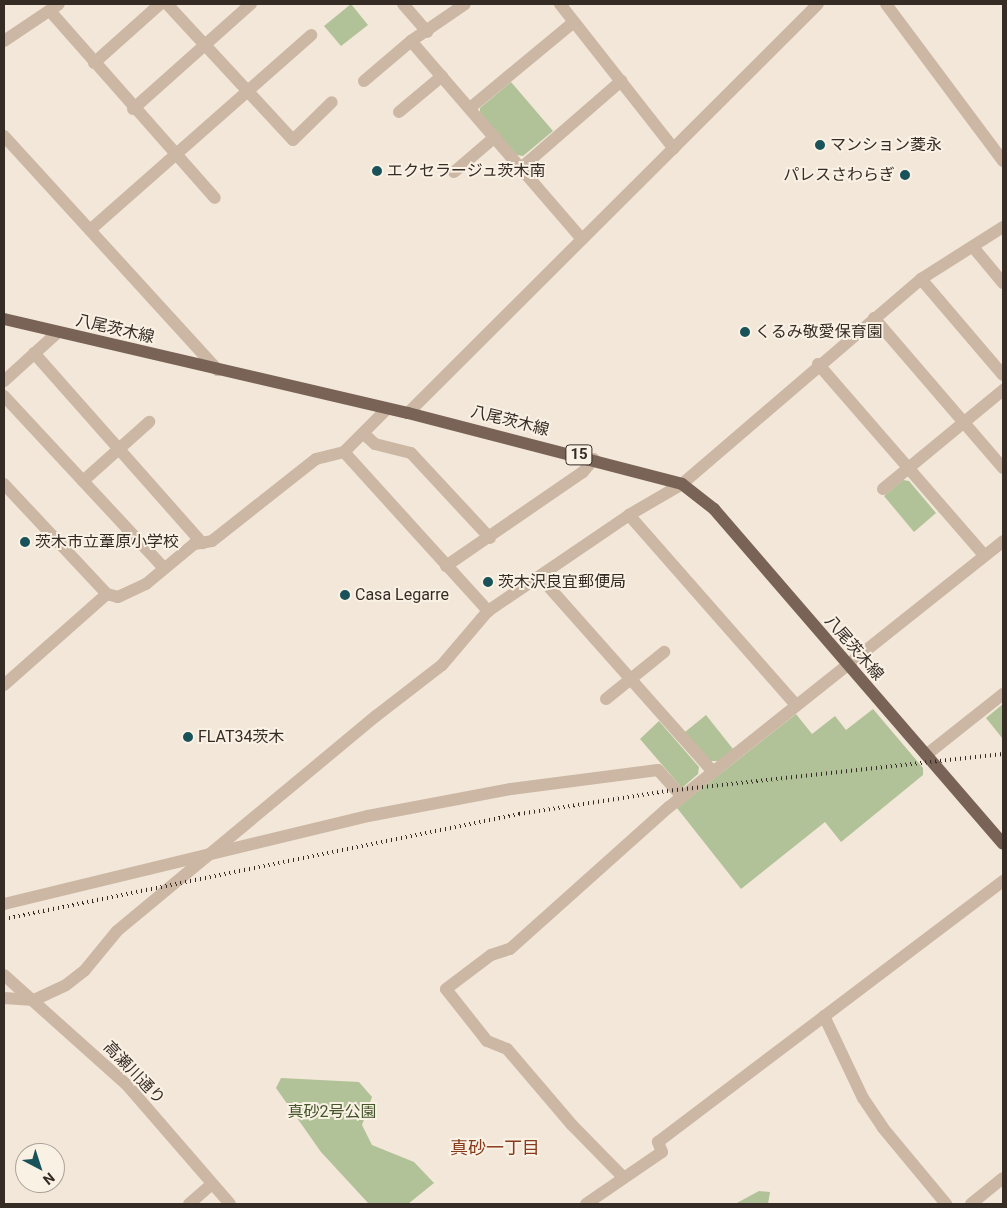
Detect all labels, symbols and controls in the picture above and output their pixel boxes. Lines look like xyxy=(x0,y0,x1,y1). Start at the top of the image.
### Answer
place label: マンション菱永 xyxy=(830,135,942,155)
marker: マンション菱永 xyxy=(814,139,826,151)
place label: エクセラージュ茨木南 xyxy=(387,161,547,181)
marker: エクセラージュ茨木南 xyxy=(371,165,383,177)
place label: パレスさわらぎ xyxy=(783,165,895,185)
marker: パレスさわらぎ xyxy=(899,169,911,181)
street label: 八尾茨木線 xyxy=(74,311,156,347)
place label: くるみ敬愛保育園 xyxy=(755,322,883,342)
marker: くるみ敬愛保育園 xyxy=(739,326,751,338)
street label: 八尾茨木線 xyxy=(469,402,551,440)
road number: 15 xyxy=(565,442,593,468)
place label: 茨木市立葦原小学校 xyxy=(35,532,179,552)
marker: 茨木市立葦原小学校 xyxy=(19,536,31,548)
place label: 茨木沢良宜郵便局 xyxy=(498,572,626,592)
marker: 茨木沢良宜郵便局 xyxy=(482,576,494,588)
place label: Casa Legarre xyxy=(355,585,449,605)
marker: Casa Legarre xyxy=(339,589,351,601)
street label: 八尾茨木線 xyxy=(821,612,887,684)
place label: FLAT34茨木 xyxy=(198,727,285,747)
marker: FLAT34茨木 xyxy=(182,731,194,743)
street label: 高瀬川通り xyxy=(99,1038,169,1108)
park label: 真砂2号公園 xyxy=(288,1102,376,1122)
district label: 真砂一丁目 xyxy=(450,1137,540,1159)
north arrow xyxy=(15,1143,65,1193)
text: N xyxy=(40,1169,58,1188)

